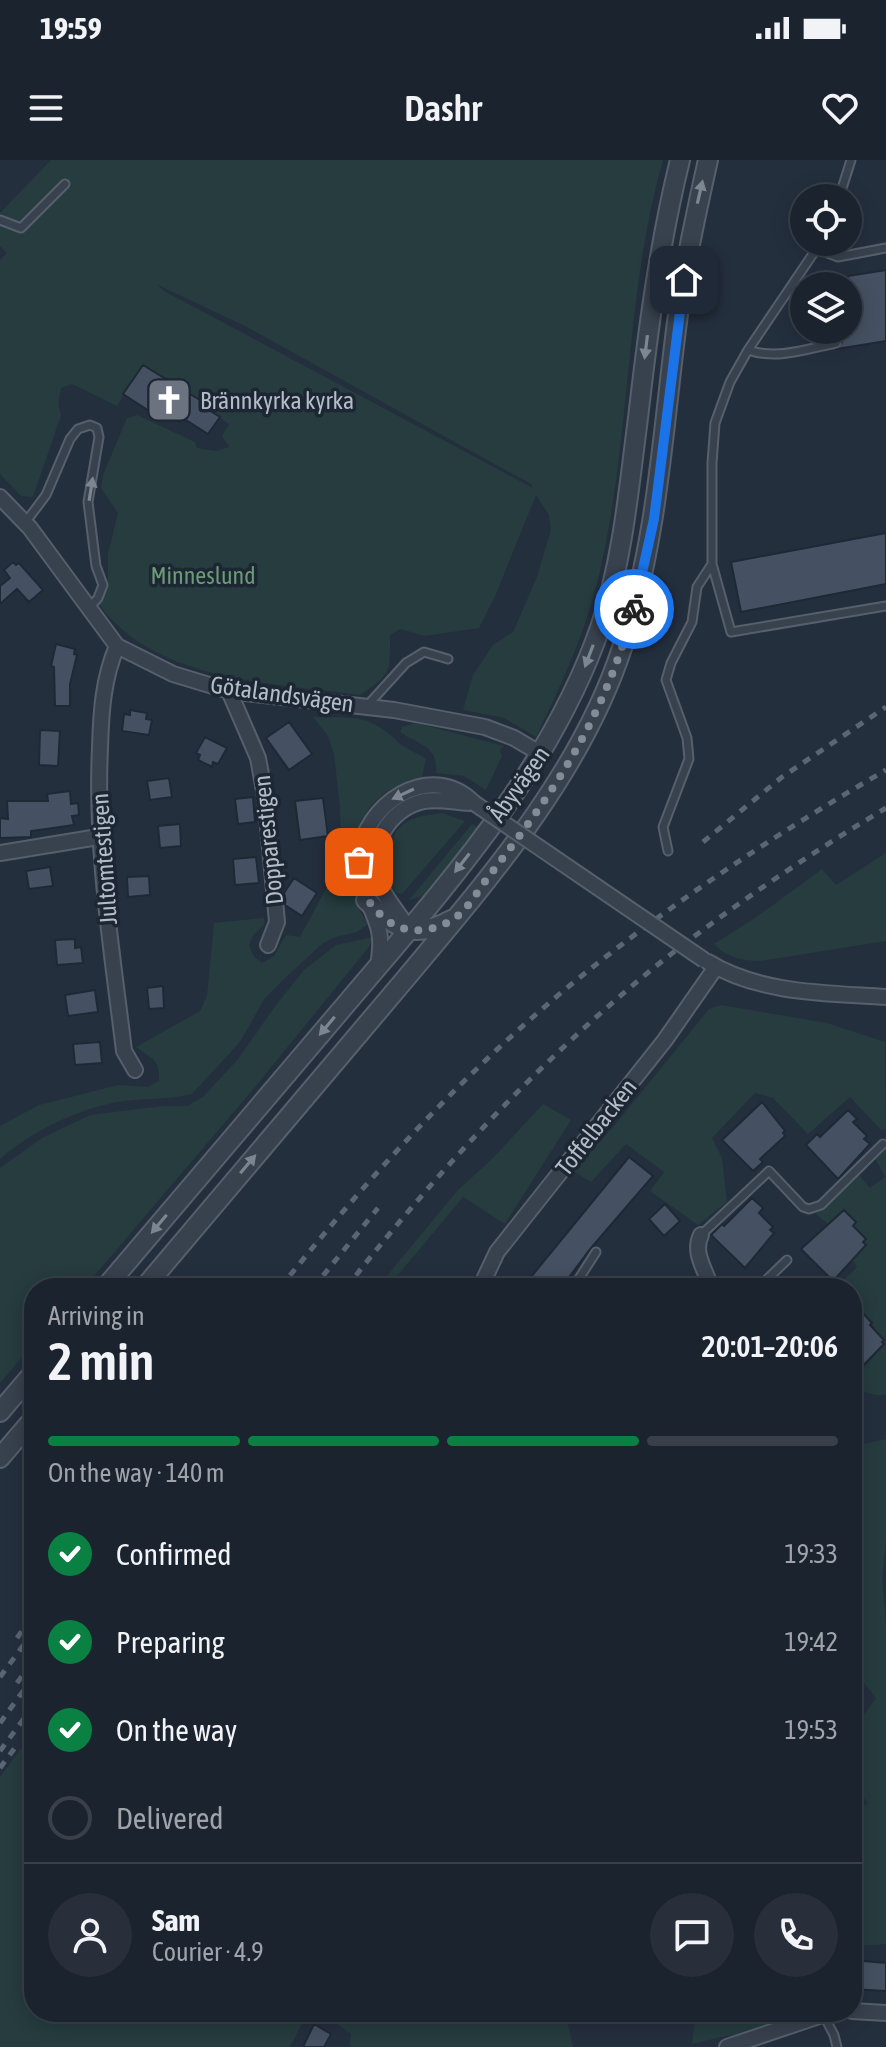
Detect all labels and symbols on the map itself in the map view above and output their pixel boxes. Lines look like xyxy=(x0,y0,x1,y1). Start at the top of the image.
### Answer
one-way arrow xyxy=(695,180,707,205)
pin xyxy=(650,246,718,314)
one-way arrow xyxy=(640,335,653,360)
church icon: Brännkyrka kyrka xyxy=(145,376,193,424)
place label: Brännkyrka kyrka xyxy=(200,387,354,414)
one-way arrow xyxy=(85,476,98,501)
park label: Minneslund xyxy=(150,562,256,589)
courier xyxy=(594,569,674,649)
one-way arrow xyxy=(582,644,595,668)
street label: Götalandsvägen xyxy=(209,671,355,717)
street label: Åbyvägen xyxy=(482,740,555,827)
street label: Dopparestigen xyxy=(248,774,288,906)
one-way arrow xyxy=(392,787,415,801)
street label: Jultomtestigen xyxy=(86,792,122,926)
pin xyxy=(325,828,393,896)
one-way arrow xyxy=(454,852,471,873)
one-way arrow xyxy=(319,1017,337,1036)
street label: Toffelbacken xyxy=(550,1074,642,1180)
one-way arrow xyxy=(239,1155,257,1174)
one-way arrow xyxy=(151,1214,168,1234)

